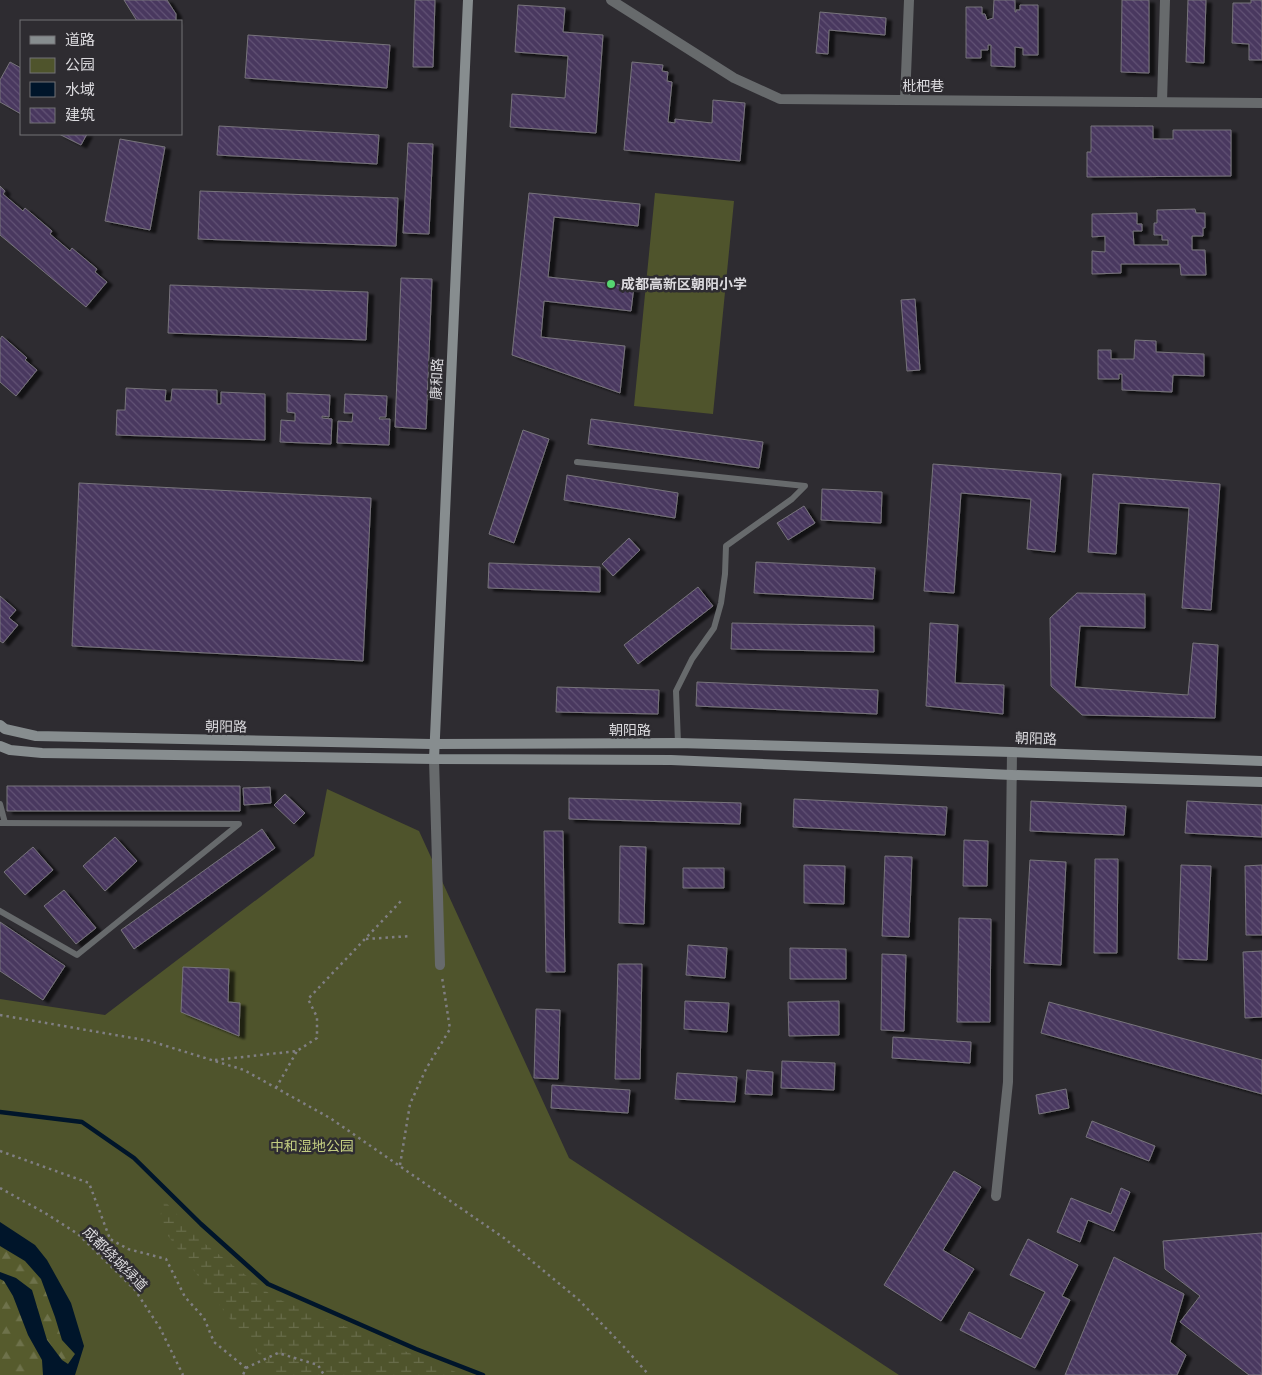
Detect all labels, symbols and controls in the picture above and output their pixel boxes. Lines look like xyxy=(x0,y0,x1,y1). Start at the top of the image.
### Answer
legend xyxy=(20,20,182,135)
text: 道路 xyxy=(65,31,95,49)
text: 公园 xyxy=(65,56,95,74)
street label: 枇杷巷 xyxy=(902,78,944,95)
text: 水域 xyxy=(65,81,95,99)
text: 建筑 xyxy=(65,106,95,124)
place label: 成都高新区朝阳小学 xyxy=(621,276,747,293)
marker: 成都高新区朝阳小学 xyxy=(605,278,617,290)
street label: 康和路 xyxy=(427,358,447,400)
street label: 朝阳路 xyxy=(205,718,247,736)
street label: 朝阳路 xyxy=(609,722,651,739)
street label: 朝阳路 xyxy=(1015,730,1057,748)
park label: 中和湿地公园 xyxy=(270,1138,354,1155)
street label: 成都绕城绿道 xyxy=(79,1223,151,1295)

